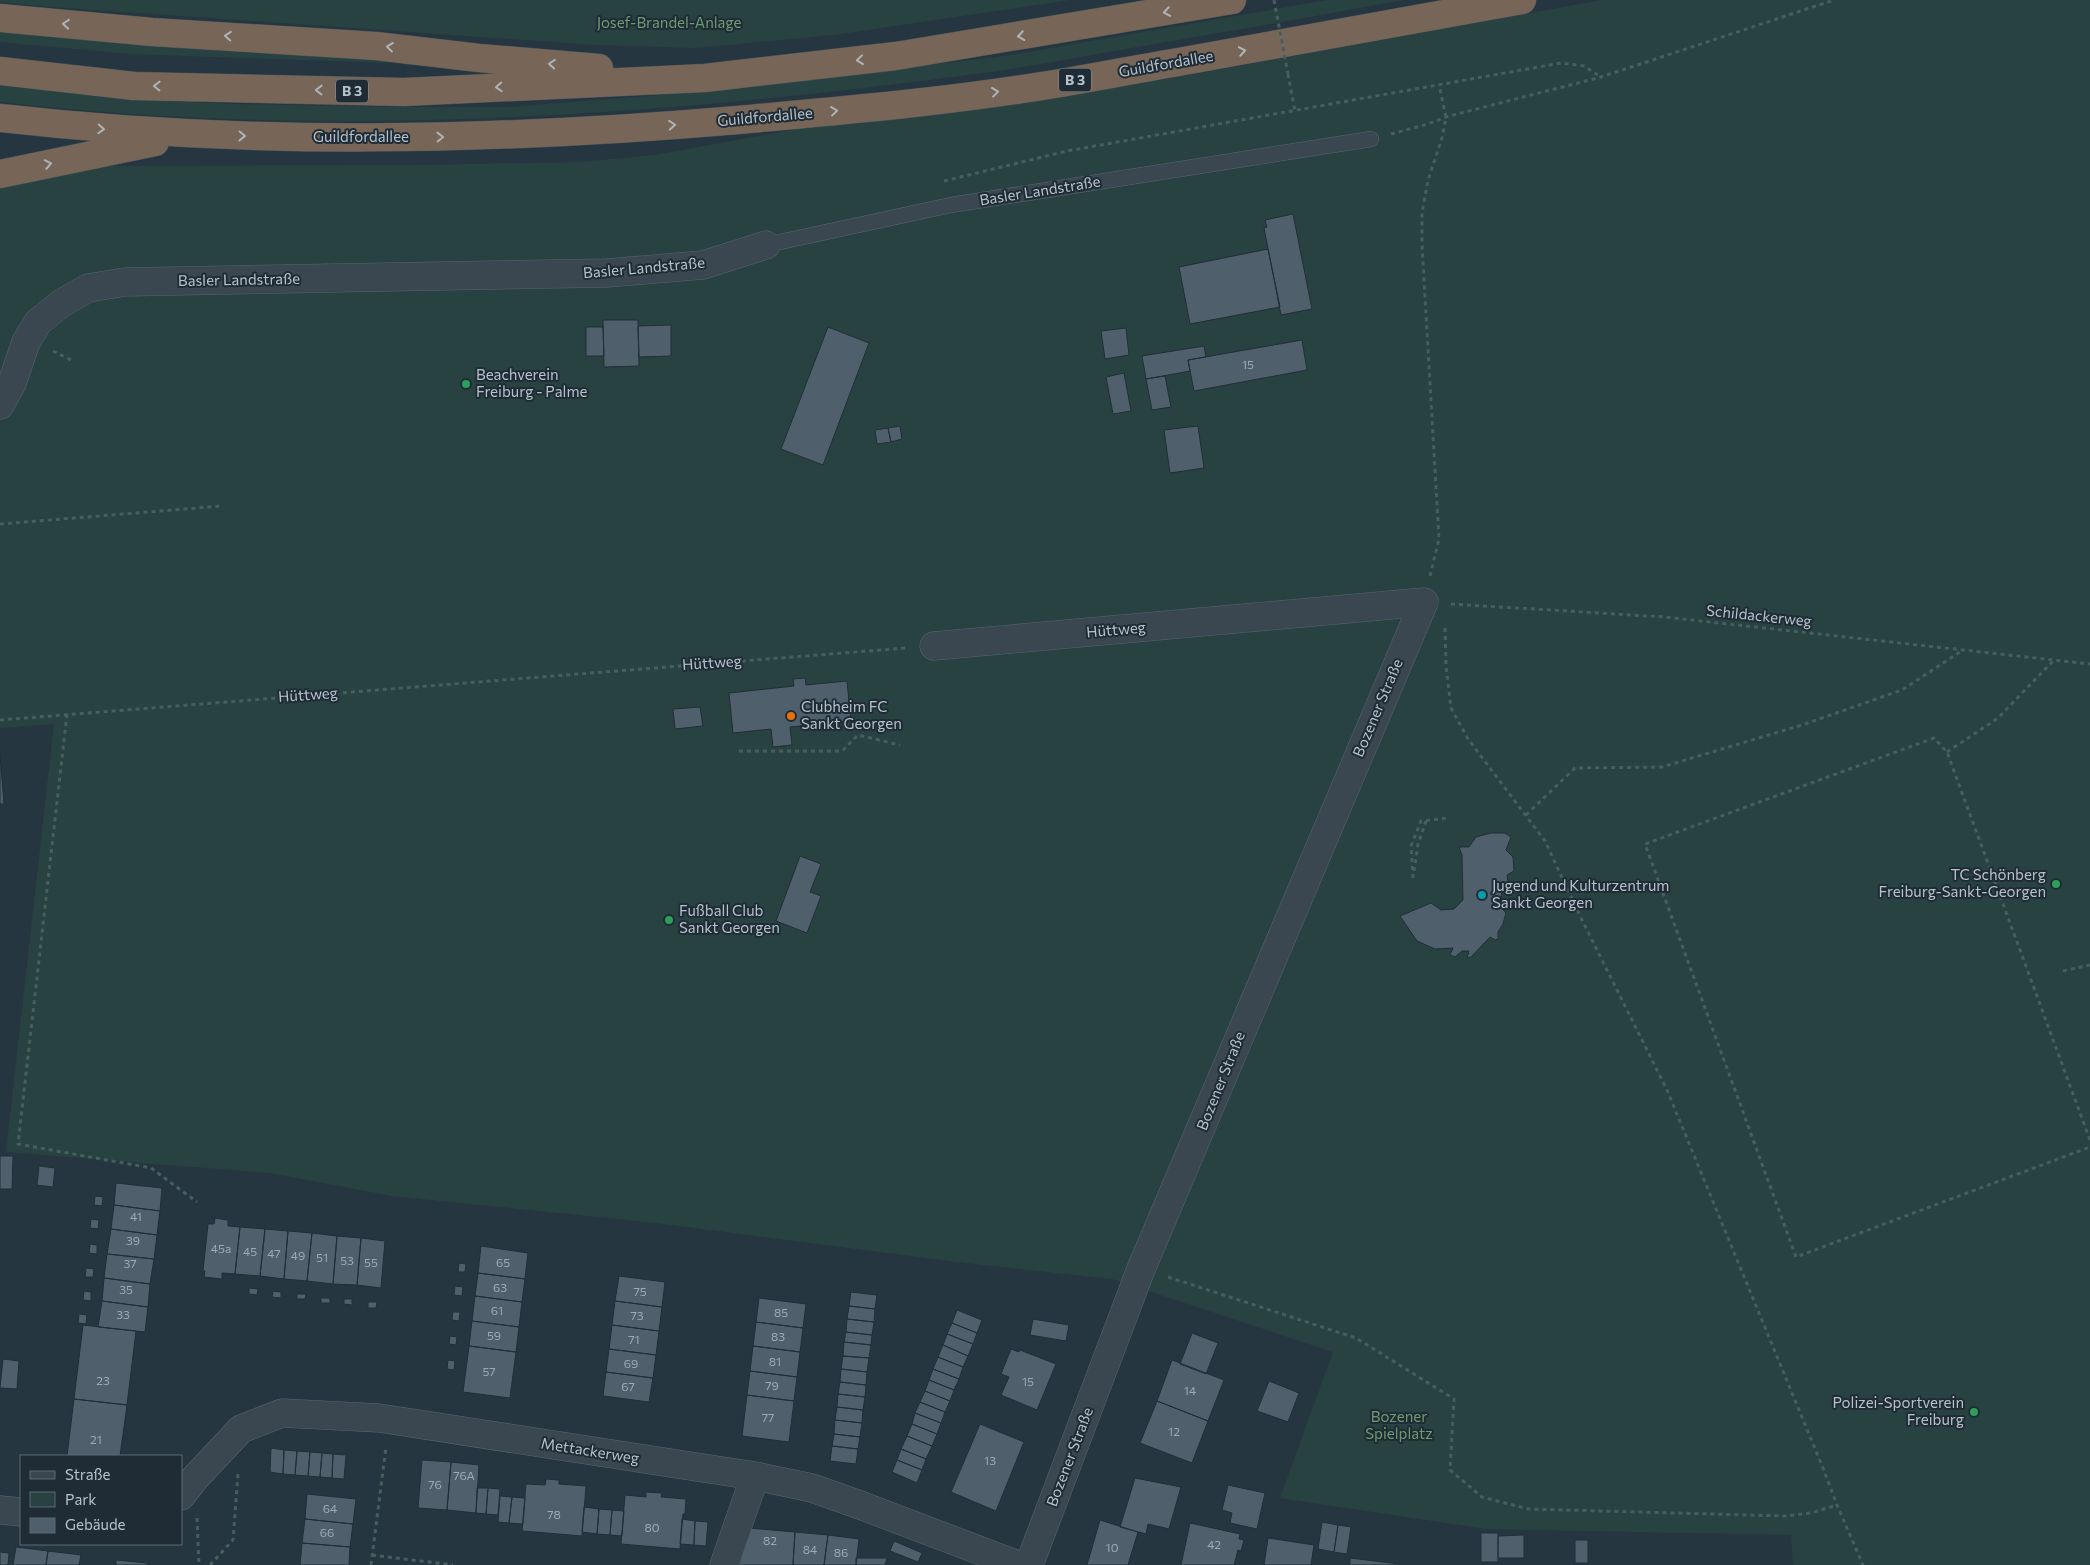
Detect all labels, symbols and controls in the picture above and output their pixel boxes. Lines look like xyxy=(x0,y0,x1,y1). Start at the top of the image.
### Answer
one-way arrow xyxy=(1162,6,1171,16)
park label: Josef-Brandel-Anlage xyxy=(597,13,741,31)
one-way arrow xyxy=(62,18,70,29)
one-way arrow xyxy=(1017,30,1025,41)
one-way arrow xyxy=(224,31,232,42)
one-way arrow xyxy=(386,42,394,53)
street label: Guildfordallee xyxy=(1117,46,1215,80)
one-way arrow xyxy=(1237,46,1246,56)
one-way arrow xyxy=(856,54,864,65)
one-way arrow xyxy=(547,59,555,70)
road number: B 3 xyxy=(1059,68,1091,92)
road number: B 3 xyxy=(336,80,368,102)
one-way arrow xyxy=(152,81,160,91)
one-way arrow xyxy=(495,82,503,93)
one-way arrow xyxy=(315,85,322,95)
one-way arrow xyxy=(992,87,1000,98)
street label: Guildfordallee xyxy=(716,103,814,129)
one-way arrow xyxy=(830,106,838,117)
one-way arrow xyxy=(668,120,676,131)
one-way arrow xyxy=(97,124,105,135)
street label: Guildfordallee xyxy=(313,127,409,145)
one-way arrow xyxy=(239,131,247,141)
one-way arrow xyxy=(436,131,444,142)
one-way arrow xyxy=(43,159,52,170)
street label: Basler Landstraße xyxy=(978,172,1102,208)
street label: Basler Landstraße xyxy=(582,253,706,281)
street label: Basler Landstraße xyxy=(178,269,300,289)
house number: 15 xyxy=(1242,357,1254,371)
place label: Beachverein Freiburg - Palme xyxy=(476,365,587,400)
marker: Beachverein Freiburg - Palme xyxy=(460,378,472,390)
street label: Schildackerweg xyxy=(1706,601,1813,629)
street label: Hüttweg xyxy=(1085,617,1146,641)
street label: Hüttweg xyxy=(682,651,742,673)
street label: Bozener Straße xyxy=(1348,656,1406,759)
street label: Hüttweg xyxy=(278,683,338,705)
place label: Clubheim FC Sankt Georgen xyxy=(801,697,902,732)
marker: Clubheim FC Sankt Georgen xyxy=(785,710,797,722)
place label: TC Schönberg Freiburg-Sankt-Georgen xyxy=(1879,865,2046,900)
place label: Jugend und Kulturzentrum Sankt Georgen xyxy=(1492,876,1669,911)
marker: TC Schönberg Freiburg-Sankt-Georgen xyxy=(2050,878,2062,890)
marker: Jugend und Kulturzentrum Sankt Georgen xyxy=(1476,889,1488,901)
place label: Fußball Club Sankt Georgen xyxy=(679,901,780,936)
marker: Fußball Club Sankt Georgen xyxy=(663,914,675,926)
street label: Bozener Straße xyxy=(1192,1029,1248,1133)
house number: 41 xyxy=(130,1209,142,1223)
house number: 39 xyxy=(126,1233,140,1247)
house number: 45a xyxy=(211,1241,231,1255)
house number: 45 xyxy=(243,1244,257,1258)
house number: 47 xyxy=(267,1246,281,1260)
house number: 49 xyxy=(291,1248,305,1262)
house number: 51 xyxy=(316,1250,328,1264)
house number: 53 xyxy=(340,1253,354,1267)
house number: 55 xyxy=(364,1255,378,1269)
house number: 65 xyxy=(496,1255,510,1269)
house number: 37 xyxy=(123,1256,137,1270)
house number: 63 xyxy=(493,1280,507,1294)
house number: 35 xyxy=(119,1282,133,1296)
house number: 75 xyxy=(633,1284,647,1298)
house number: 61 xyxy=(491,1303,503,1317)
house number: 85 xyxy=(774,1305,788,1319)
house number: 33 xyxy=(116,1307,130,1321)
house number: 73 xyxy=(630,1308,644,1322)
house number: 59 xyxy=(487,1328,501,1342)
house number: 83 xyxy=(771,1329,785,1343)
house number: 71 xyxy=(628,1332,640,1346)
house number: 81 xyxy=(769,1354,781,1368)
house number: 69 xyxy=(624,1356,638,1370)
house number: 57 xyxy=(482,1364,496,1378)
house number: 23 xyxy=(96,1373,110,1387)
house number: 15 xyxy=(1022,1374,1034,1388)
house number: 79 xyxy=(765,1378,779,1392)
house number: 67 xyxy=(621,1379,635,1393)
house number: 14 xyxy=(1184,1383,1196,1397)
place label: Polizei-Sportverein Freiburg xyxy=(1832,1393,1964,1428)
street label: Bozener Straße xyxy=(1042,1404,1096,1509)
marker: Polizei-Sportverein Freiburg xyxy=(1968,1406,1980,1418)
park label: Bozener Spielplatz xyxy=(1365,1407,1433,1442)
house number: 77 xyxy=(762,1410,774,1424)
house number: 12 xyxy=(1168,1424,1180,1438)
house number: 21 xyxy=(90,1432,102,1446)
street label: Mettackerweg xyxy=(540,1433,641,1467)
house number: 13 xyxy=(984,1453,996,1467)
legend xyxy=(20,1455,182,1545)
text: Straße xyxy=(65,1465,111,1483)
house number: 76A xyxy=(453,1468,475,1482)
house number: 76 xyxy=(428,1477,442,1491)
text: Park xyxy=(65,1490,96,1508)
house number: 64 xyxy=(323,1501,337,1515)
house number: 78 xyxy=(547,1507,561,1521)
text: Gebäude xyxy=(65,1515,126,1533)
house number: 80 xyxy=(644,1520,660,1534)
house number: 66 xyxy=(320,1525,334,1539)
house number: 82 xyxy=(763,1533,777,1547)
house number: 42 xyxy=(1207,1537,1221,1551)
house number: 10 xyxy=(1106,1540,1119,1554)
house number: 84 xyxy=(803,1542,817,1556)
house number: 86 xyxy=(834,1545,848,1559)

